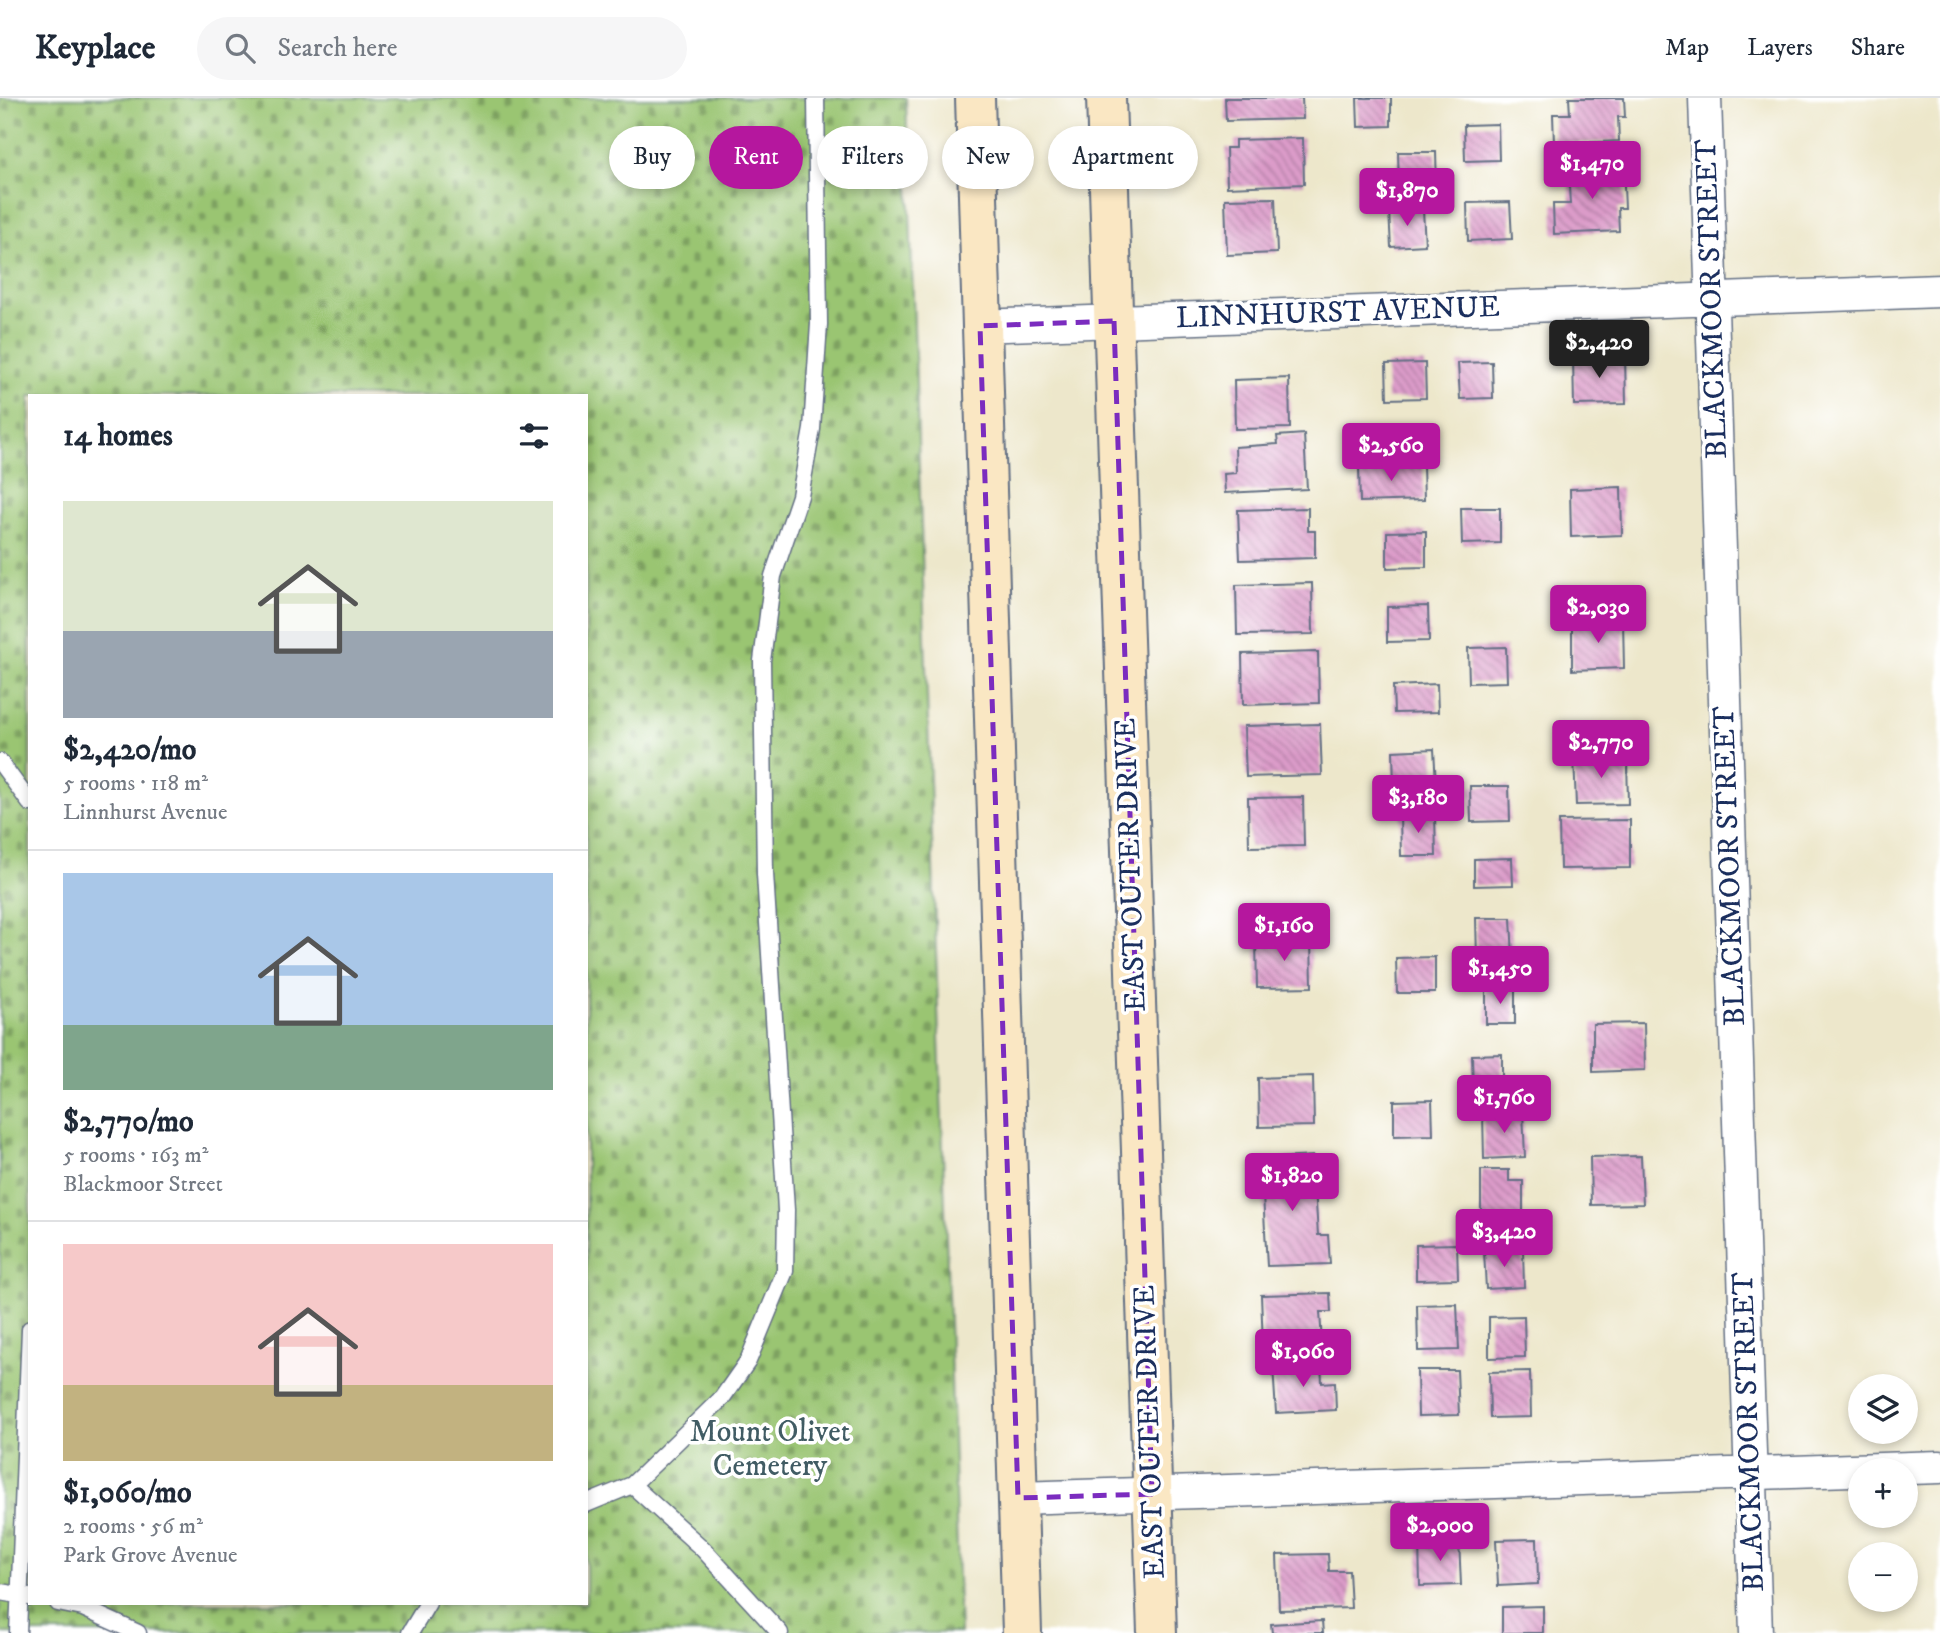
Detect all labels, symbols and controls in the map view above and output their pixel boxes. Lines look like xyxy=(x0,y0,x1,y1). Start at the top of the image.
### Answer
search box xyxy=(197,17,687,80)
text: Keyplace xyxy=(35,28,155,69)
icon: search xyxy=(221,29,259,67)
text: Search here xyxy=(277,32,398,65)
text: Map xyxy=(1665,33,1709,63)
text: Layers xyxy=(1747,33,1813,63)
text: Share xyxy=(1851,33,1905,63)
chip: Buy xyxy=(609,126,695,189)
chip: Rent xyxy=(709,126,803,189)
chip: Filters xyxy=(817,126,928,189)
chip: New xyxy=(942,126,1034,189)
chip: Apartment xyxy=(1048,126,1198,189)
street label: BLACKMOOR STREET xyxy=(1688,138,1736,460)
pin: $1,470 xyxy=(1535,141,1649,201)
text: $1,470 xyxy=(1560,149,1624,178)
pin: $1,870 xyxy=(1350,169,1464,228)
text: $1,870 xyxy=(1375,176,1439,205)
street label: LINNHURST AVENUE xyxy=(1175,289,1501,337)
pin: $2,420 xyxy=(1542,320,1656,380)
text: $2,420 xyxy=(1565,328,1633,357)
icon: filters xyxy=(515,417,553,455)
text: 14 homes xyxy=(63,418,173,455)
pin: $2,560 xyxy=(1334,424,1448,483)
text: $2,560 xyxy=(1358,431,1424,460)
icon: home xyxy=(245,546,371,672)
pin: $2,030 xyxy=(1541,586,1655,645)
text: $2,030 xyxy=(1566,593,1630,622)
street label: BLACKMOOR STREET xyxy=(1706,705,1754,1027)
street label: EAST OUTER DRIVE xyxy=(1107,717,1155,1013)
pin: $2,770 xyxy=(1544,720,1658,780)
text: $2,770 xyxy=(1568,728,1634,757)
text: $2,420/mo xyxy=(63,732,196,769)
text: 5 rooms · 118 m² xyxy=(63,769,208,798)
pin: $3,180 xyxy=(1361,776,1475,835)
text: $3,180 xyxy=(1388,783,1448,812)
text: Linnhurst Avenue xyxy=(63,798,227,827)
pin: $1,160 xyxy=(1227,904,1341,963)
text: $1,160 xyxy=(1254,911,1314,940)
icon: home xyxy=(245,918,371,1044)
pin: $1,450 xyxy=(1443,946,1557,1006)
text: $1,450 xyxy=(1468,954,1532,983)
pin: $1,760 xyxy=(1447,1076,1561,1135)
text: $1,760 xyxy=(1473,1083,1535,1112)
text: $2,770/mo xyxy=(63,1104,194,1141)
text: 5 rooms · 163 m² xyxy=(63,1141,209,1170)
pin: $1,820 xyxy=(1235,1154,1349,1213)
text: $1,820 xyxy=(1261,1161,1323,1190)
text: Blackmoor Street xyxy=(63,1170,223,1199)
pin: $3,420 xyxy=(1447,1210,1561,1269)
text: $3,420 xyxy=(1472,1217,1536,1246)
street label: BLACKMOOR STREET xyxy=(1725,1271,1773,1593)
street label: EAST OUTER DRIVE xyxy=(1126,1284,1174,1580)
icon: home xyxy=(245,1289,371,1415)
pin: $1,060 xyxy=(1246,1330,1360,1389)
text: $1,060 xyxy=(1271,1337,1335,1366)
map controls xyxy=(1848,1374,1918,1612)
button: layers xyxy=(1848,1374,1918,1444)
park label: Mount Olivet Cemetery xyxy=(690,1414,850,1485)
button: + xyxy=(1848,1458,1918,1528)
text: $1,060/mo xyxy=(63,1475,192,1512)
pin: $2,000 xyxy=(1383,1504,1497,1563)
text: $2,000 xyxy=(1406,1511,1474,1540)
text: 2 rooms · 56 m² xyxy=(63,1512,203,1541)
text: Park Grove Avenue xyxy=(63,1541,238,1570)
button: − xyxy=(1848,1542,1918,1612)

